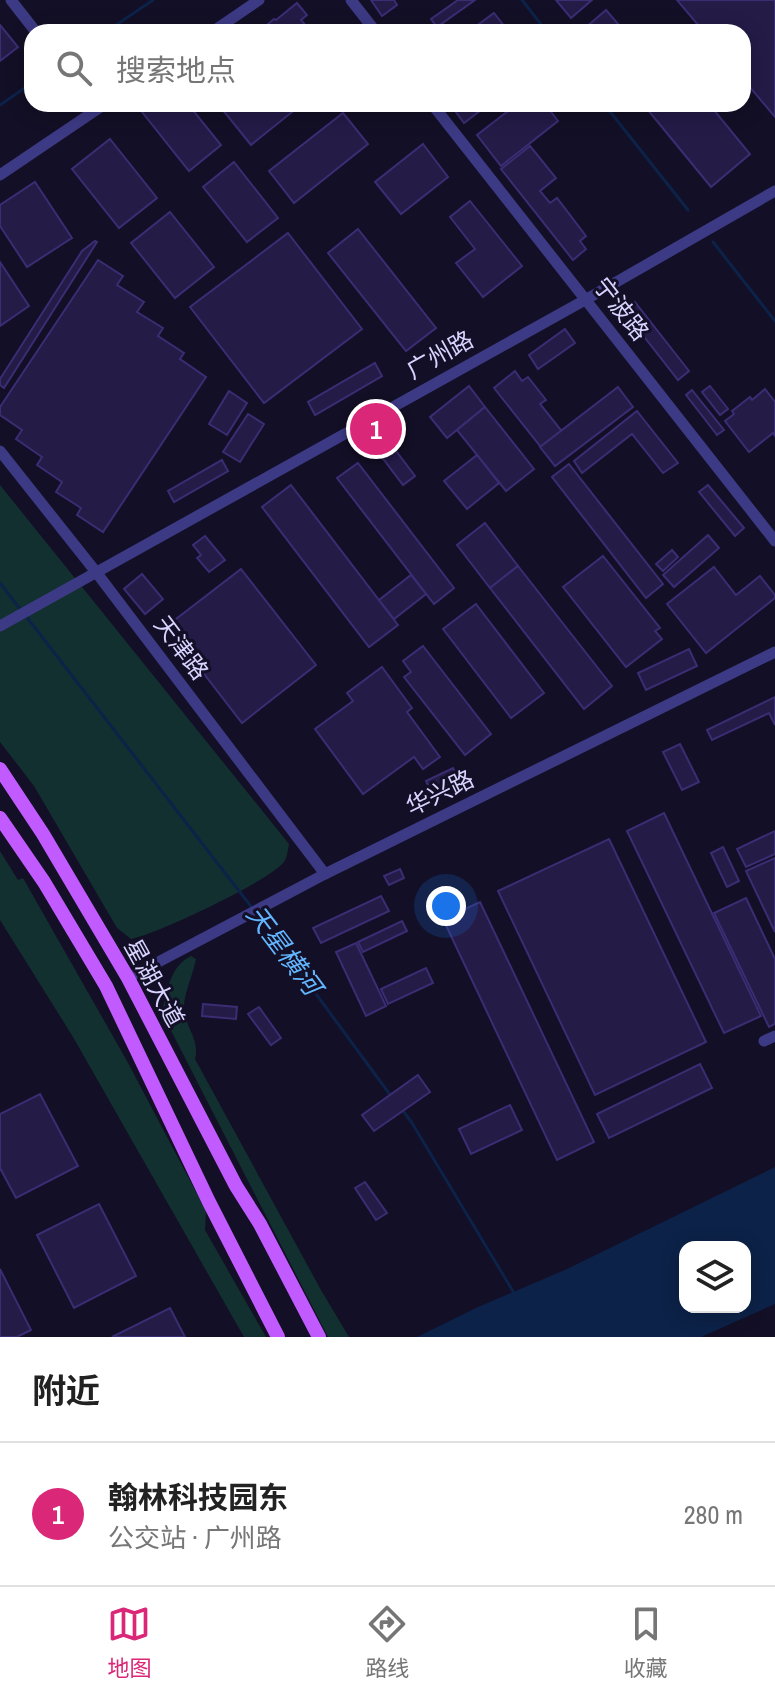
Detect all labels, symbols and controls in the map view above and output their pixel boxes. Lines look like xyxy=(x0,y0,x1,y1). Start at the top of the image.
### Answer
search box xyxy=(24,24,751,112)
icon: search xyxy=(52,46,96,90)
text: 搜索地点 xyxy=(116,50,236,90)
street label: 宁波路 xyxy=(587,270,657,347)
street label: 广州路 xyxy=(400,323,479,386)
pin: 1 xyxy=(350,399,402,459)
street label: 天津路 xyxy=(147,609,216,686)
street label: 华兴路 xyxy=(400,762,479,822)
your location xyxy=(426,886,466,926)
water label: 天星横河 xyxy=(239,898,333,1006)
street label: 星湖大道 xyxy=(118,933,192,1032)
map controls xyxy=(679,1241,751,1313)
button: layers xyxy=(679,1241,751,1313)
text: 附近 xyxy=(32,1368,100,1414)
text: 翰林科技园东 xyxy=(108,1477,288,1517)
text: 1 xyxy=(52,1497,64,1532)
text: 280 m xyxy=(684,1497,743,1532)
text: 公交站 · 广州路 xyxy=(108,1520,282,1555)
tab: 地图 xyxy=(107,1602,151,1683)
tab: 路线 xyxy=(365,1602,410,1683)
tab: 收藏 xyxy=(624,1602,668,1683)

